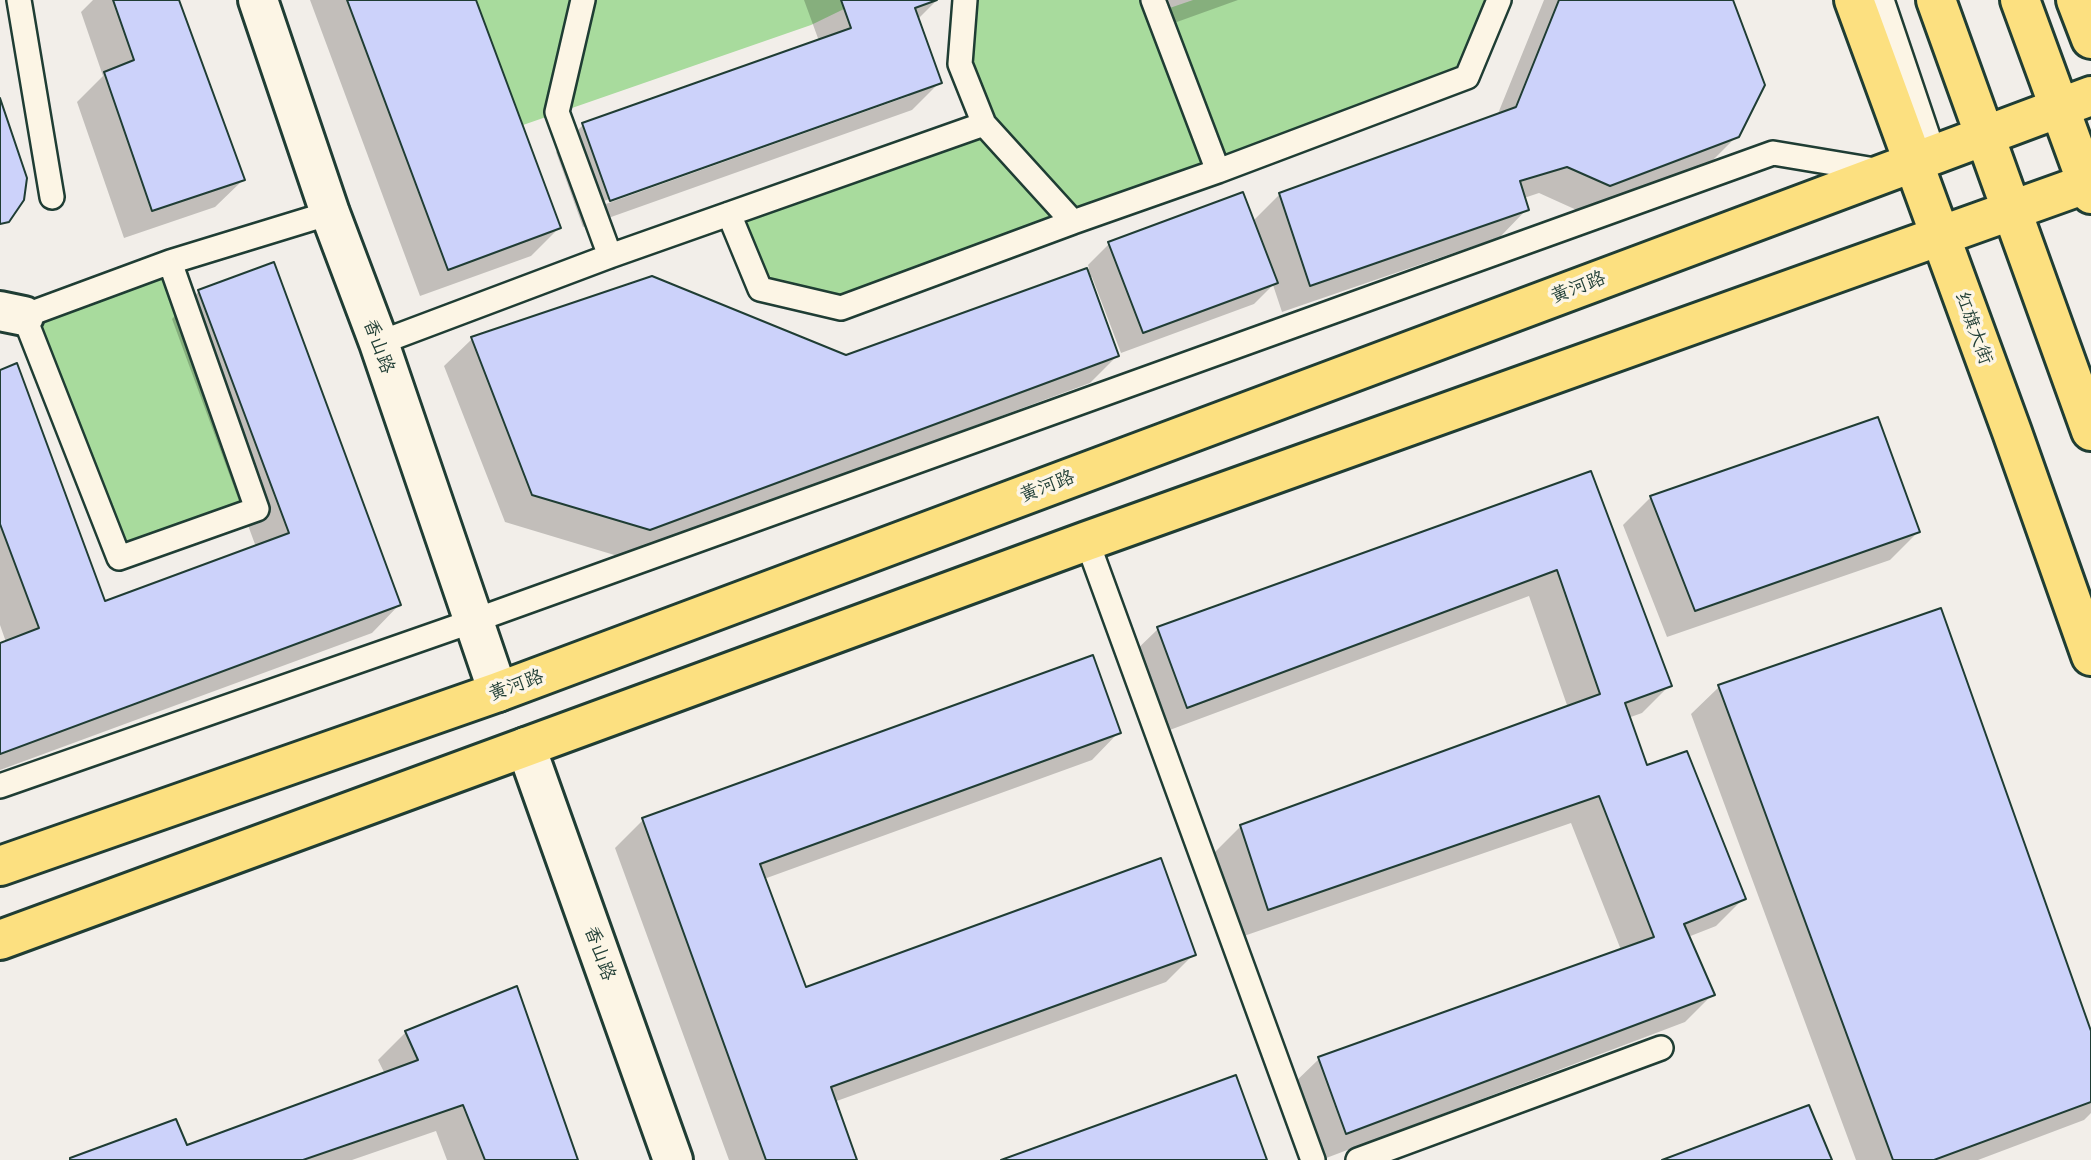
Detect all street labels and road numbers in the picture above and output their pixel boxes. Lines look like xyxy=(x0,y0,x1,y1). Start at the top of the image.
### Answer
street label: 黄河路 xyxy=(1547,266,1609,308)
street label: 红旗大街 xyxy=(1950,288,1998,368)
street label: 香山路 xyxy=(359,315,399,377)
street label: 黄河路 xyxy=(1016,465,1078,507)
street label: 黄河路 xyxy=(485,665,547,705)
street label: 香山路 xyxy=(580,922,620,984)

